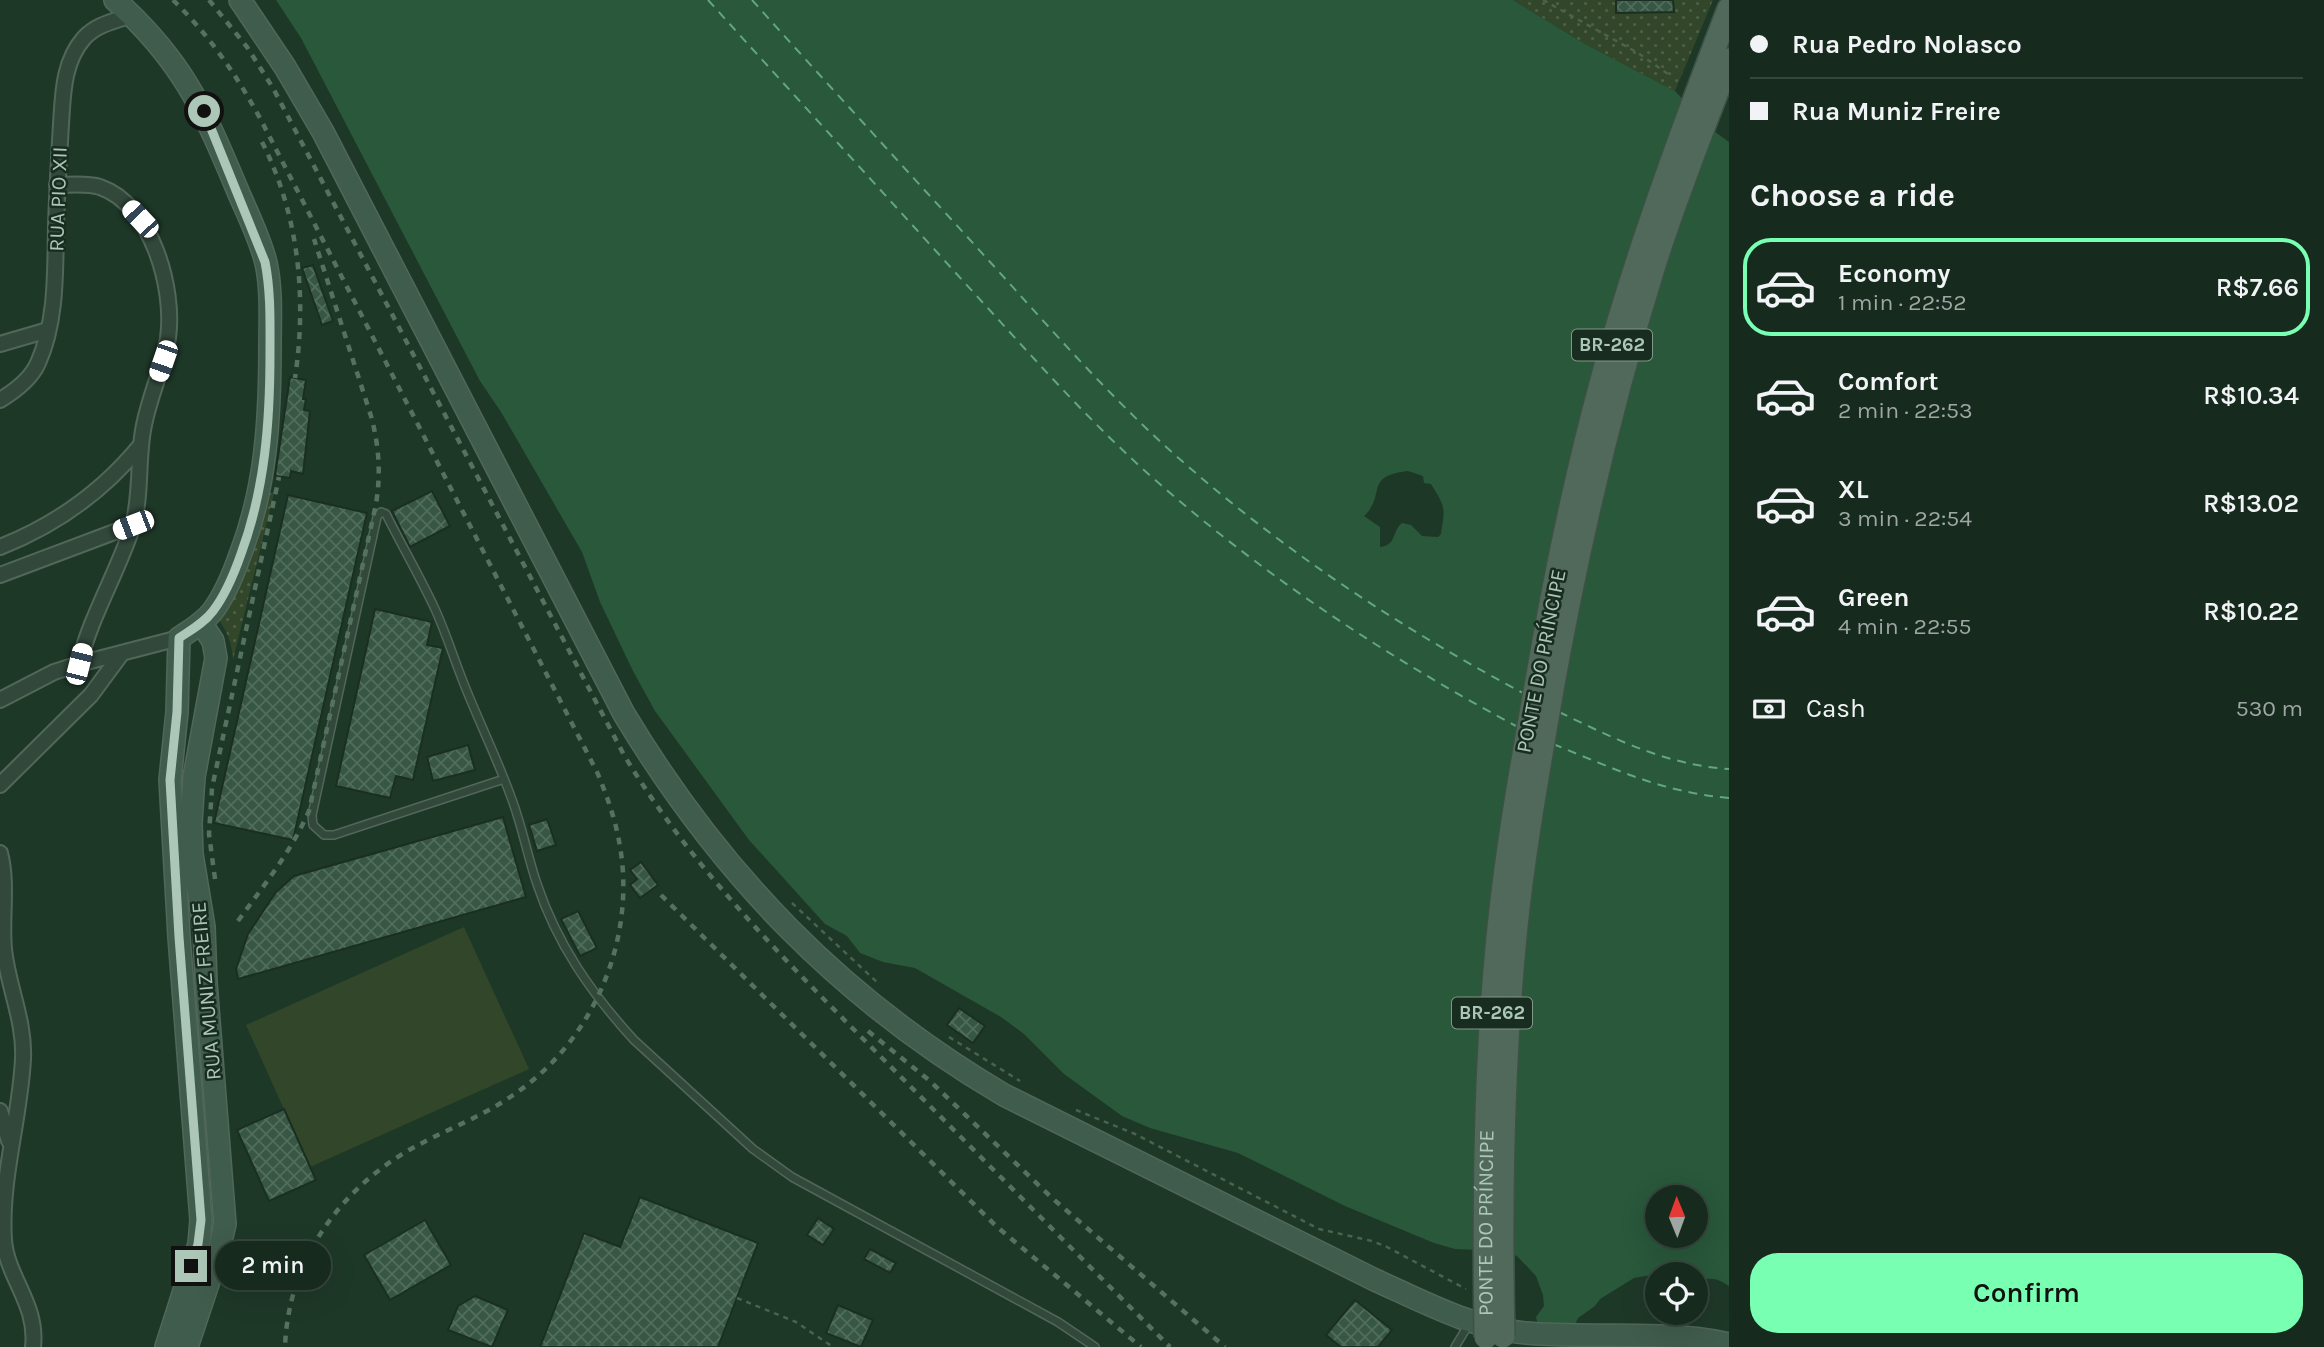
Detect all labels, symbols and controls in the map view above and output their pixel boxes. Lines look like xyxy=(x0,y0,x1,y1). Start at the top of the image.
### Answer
text: Rua Pedro Nolasco xyxy=(1792,29,2022,60)
route start xyxy=(188,95,220,127)
text: Rua Muniz Freire xyxy=(1792,96,2001,127)
street label: RUA PIO XII xyxy=(44,146,72,252)
text: Choose a ride xyxy=(1750,177,1955,214)
car xyxy=(118,196,163,242)
icon: car xyxy=(1754,256,1817,319)
text: Economy xyxy=(1838,258,1950,289)
text: R$7.66 xyxy=(2216,272,2299,303)
text: 1 min · 22:52 xyxy=(1838,289,1967,316)
road number: BR-262 xyxy=(1572,330,1652,360)
car xyxy=(147,338,180,384)
icon: car xyxy=(1754,364,1817,427)
text: Comfort xyxy=(1838,366,1939,397)
text: R$10.34 xyxy=(2203,380,2299,411)
text: 2 min · 22:53 xyxy=(1838,397,1973,424)
icon: car xyxy=(1754,472,1817,535)
text: XL xyxy=(1838,474,1869,505)
text: R$13.02 xyxy=(2203,488,2299,519)
text: 3 min · 22:54 xyxy=(1838,505,1972,532)
car xyxy=(110,508,157,542)
street label: PONTE DO PRÍNCIPE xyxy=(1511,567,1571,755)
icon: car xyxy=(1754,580,1817,643)
text: Green xyxy=(1838,582,1910,613)
text: R$10.22 xyxy=(2203,596,2299,627)
text: 4 min · 22:55 xyxy=(1838,613,1972,640)
car xyxy=(64,641,95,687)
icon: cash xyxy=(1750,690,1788,728)
text: Cash xyxy=(1806,693,1866,724)
text: 530 m xyxy=(2236,695,2303,722)
street label: RUA MUNIZ FREIRE xyxy=(186,901,226,1081)
road number: BR-262 xyxy=(1452,998,1532,1028)
street label: PONTE DO PRÍNCIPE xyxy=(1473,1130,1499,1316)
north arrow xyxy=(1645,1185,1708,1248)
map controls xyxy=(1645,1185,1708,1325)
callout: 2 min xyxy=(216,1242,331,1290)
route end xyxy=(175,1250,207,1282)
text: 2 min xyxy=(242,1252,304,1279)
button: Confirm xyxy=(1750,1253,2303,1333)
button: locate xyxy=(1645,1262,1708,1325)

